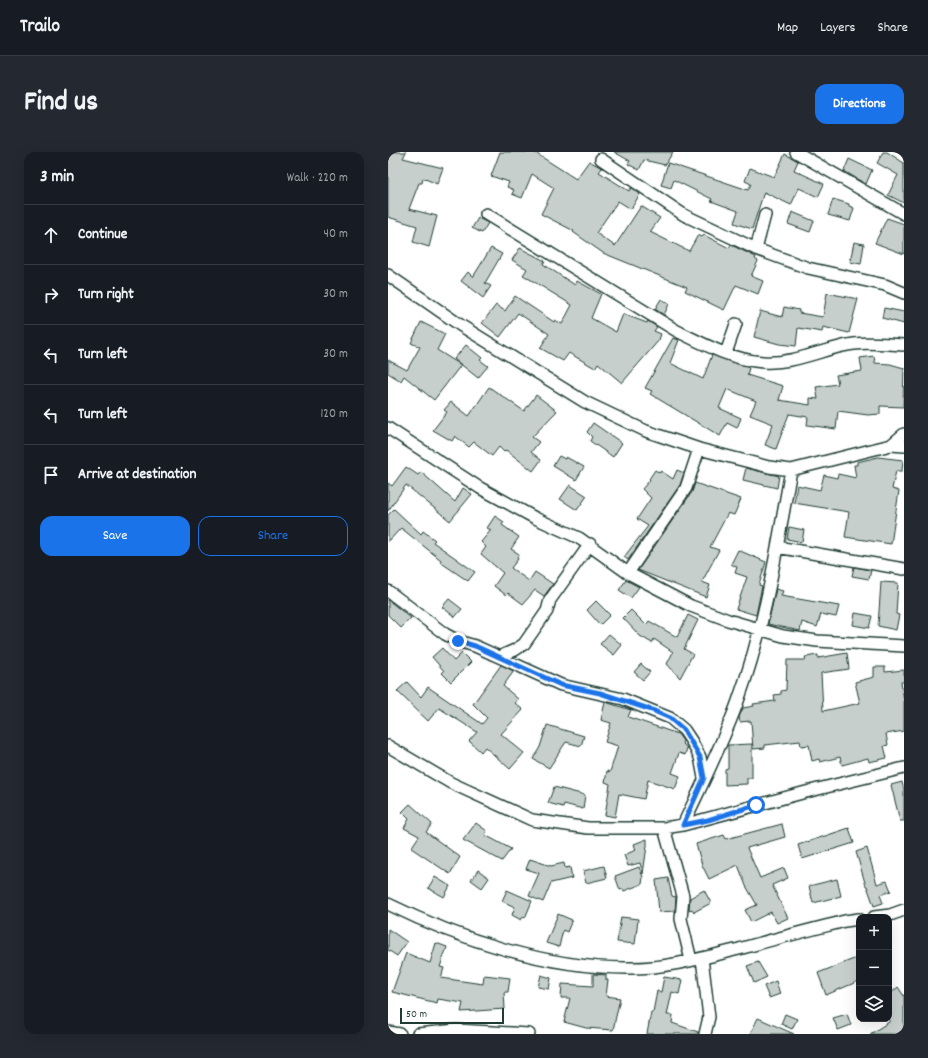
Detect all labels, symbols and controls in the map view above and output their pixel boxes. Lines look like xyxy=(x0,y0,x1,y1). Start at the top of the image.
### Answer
text: Trailo xyxy=(20,14,60,41)
text: Map xyxy=(777,18,798,38)
text: Layers xyxy=(820,18,855,38)
text: Share xyxy=(877,18,908,38)
text: Find us xyxy=(24,84,98,124)
button: Directions xyxy=(815,84,904,124)
text: 3 min xyxy=(40,166,74,190)
text: Walk · 220 m xyxy=(287,169,348,188)
icon: ahead xyxy=(40,224,62,246)
text: Continue xyxy=(78,224,127,246)
text: 40 m xyxy=(324,225,348,244)
icon: right xyxy=(40,284,62,306)
text: Turn right xyxy=(78,284,134,306)
text: 30 m xyxy=(323,285,348,304)
icon: left xyxy=(40,344,62,366)
text: Turn left xyxy=(78,344,127,366)
text: 30 m xyxy=(323,345,348,364)
icon: left xyxy=(40,404,62,426)
text: Turn left xyxy=(78,404,127,426)
text: 120 m xyxy=(320,405,348,424)
icon: arrive xyxy=(40,464,62,486)
text: Arrive at destination xyxy=(78,464,196,486)
button: Save xyxy=(40,516,190,556)
button: Share xyxy=(198,516,348,556)
route end xyxy=(449,632,467,650)
route start xyxy=(747,796,765,814)
map controls xyxy=(856,914,892,1022)
button: + xyxy=(856,914,892,950)
button: − xyxy=(856,950,892,986)
button: layers xyxy=(856,986,892,1022)
scale bar xyxy=(400,1006,504,1025)
text: 50 m xyxy=(406,1007,427,1023)

